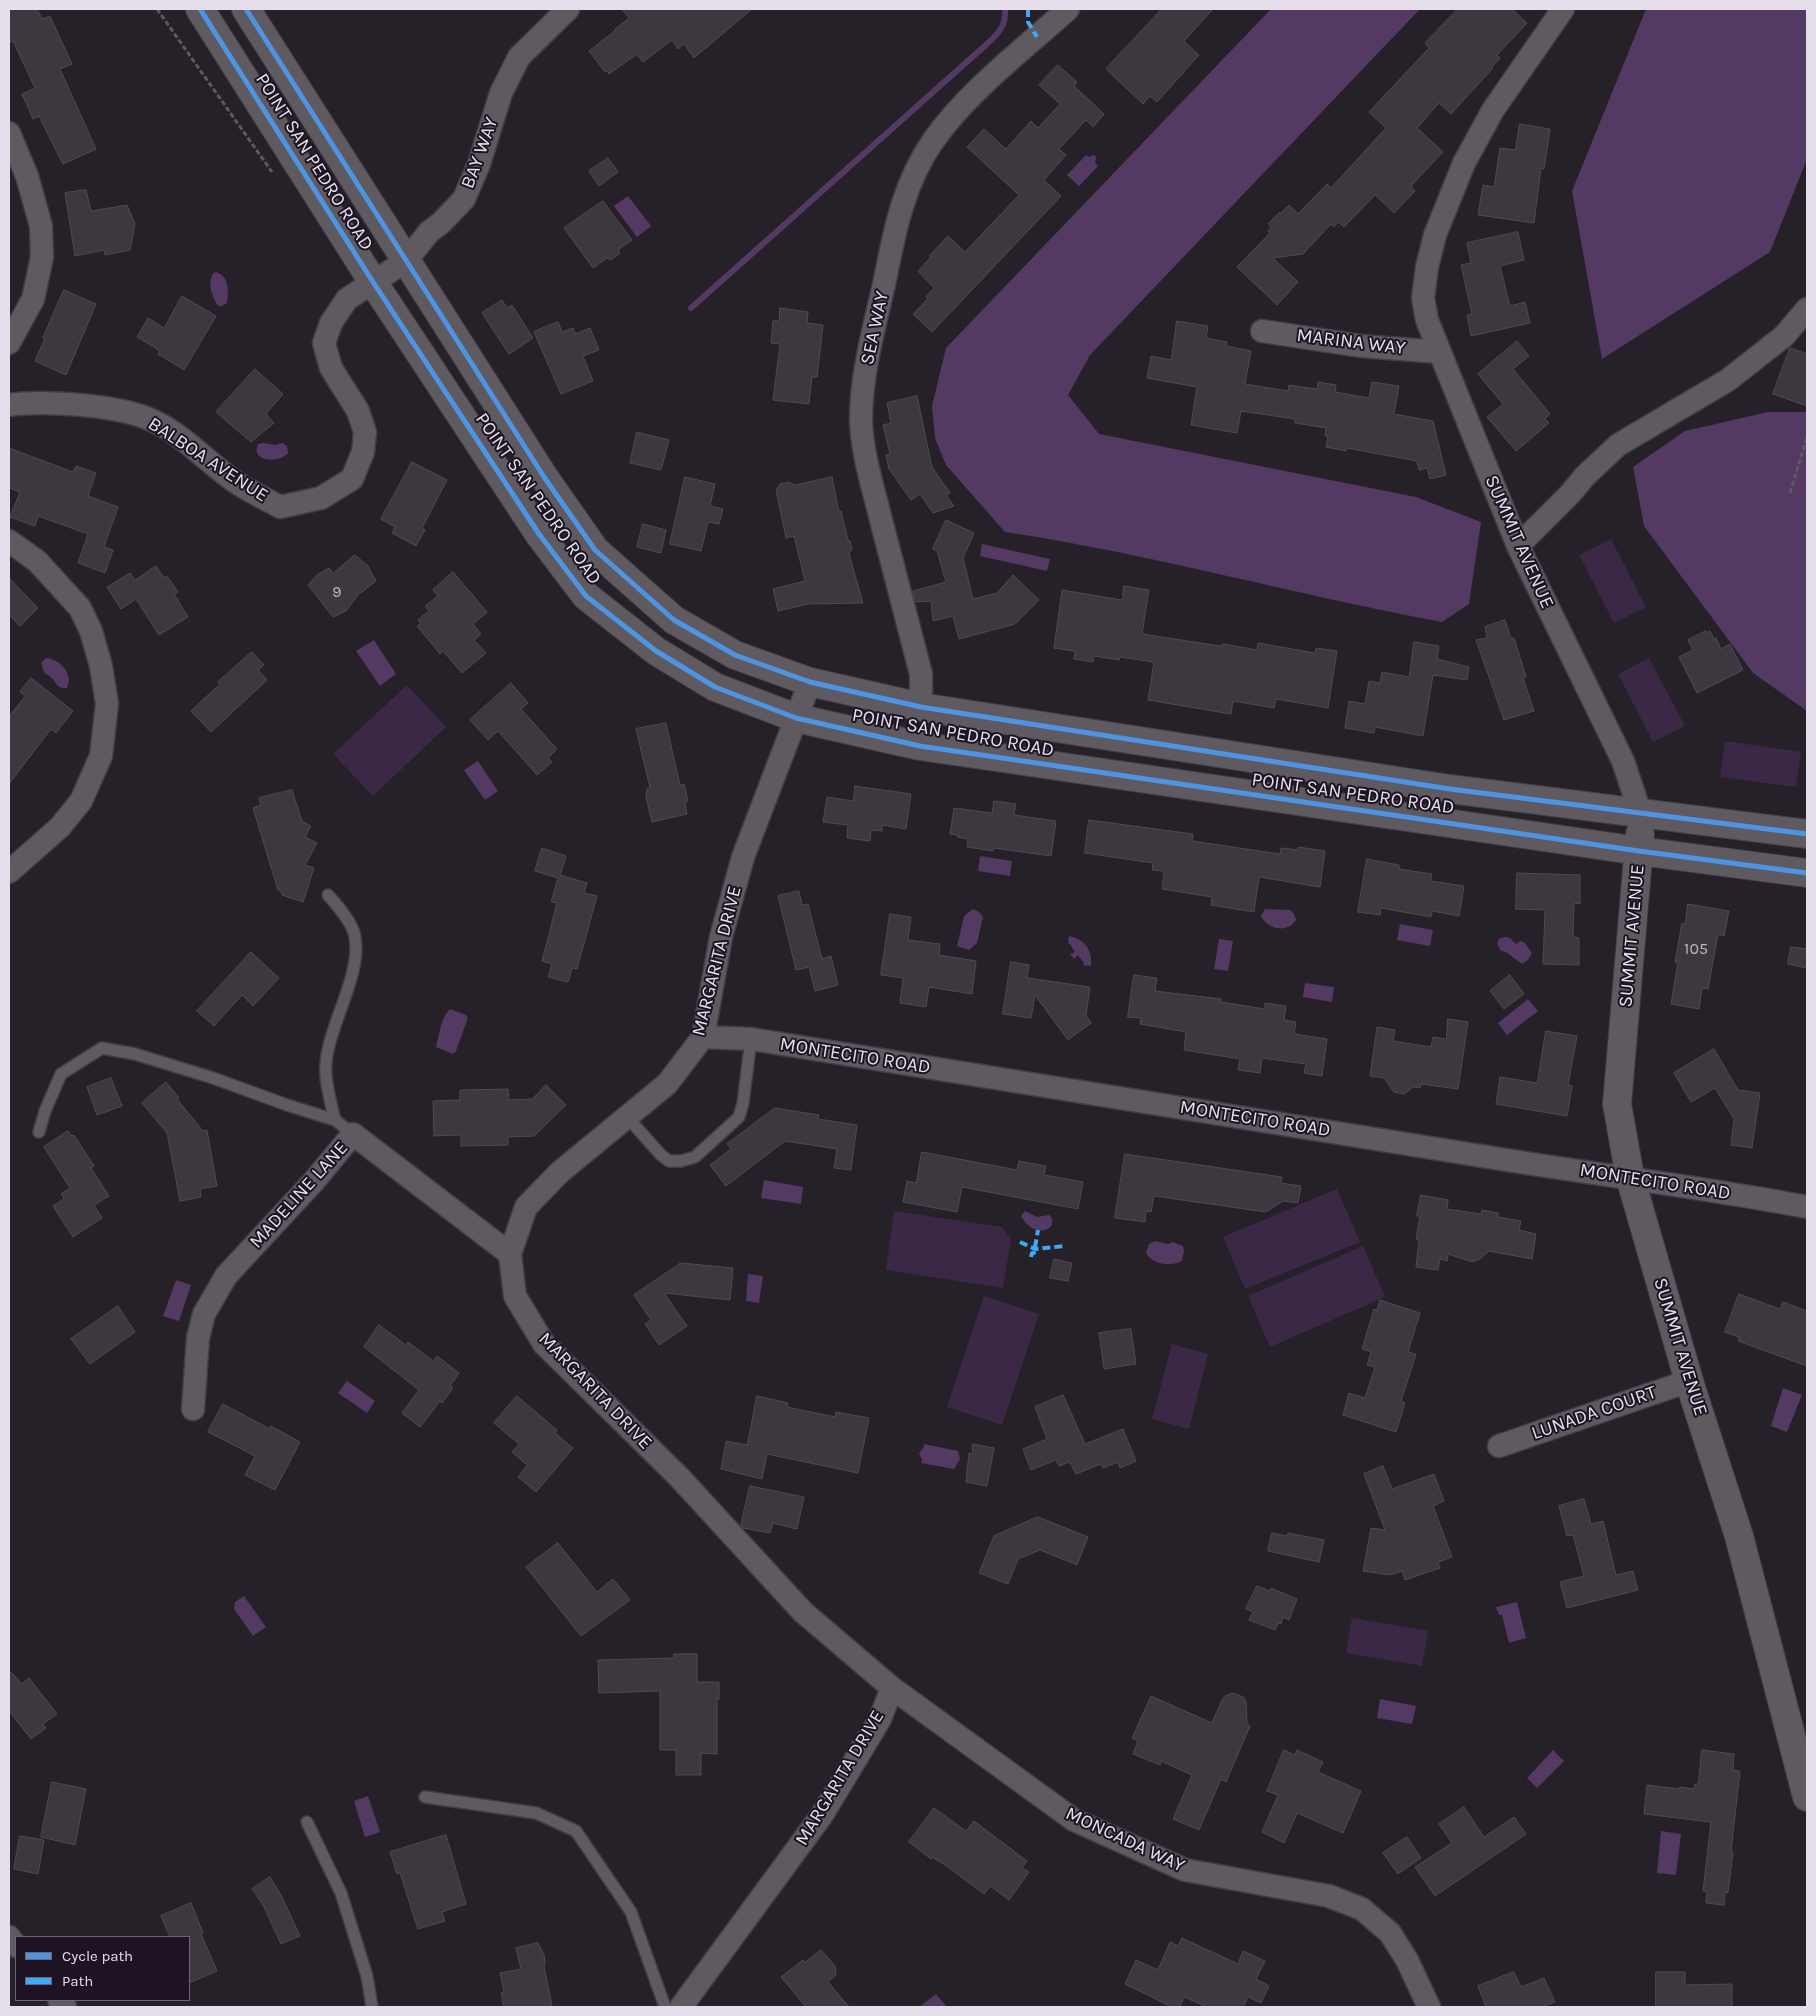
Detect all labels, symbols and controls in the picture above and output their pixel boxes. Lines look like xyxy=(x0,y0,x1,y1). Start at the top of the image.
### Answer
street label: POINT SAN PEDRO ROAD xyxy=(250,69,378,255)
street label: BAY WAY xyxy=(457,114,503,192)
street label: SEA WAY xyxy=(856,289,894,367)
street label: MARINA WAY xyxy=(1295,324,1407,360)
street label: POINT SAN PEDRO ROAD xyxy=(470,409,606,589)
street label: BALBOA AVENUE xyxy=(144,413,272,507)
street label: SUMMIT AVENUE xyxy=(1479,472,1559,612)
house number: 9 xyxy=(332,582,342,602)
street label: POINT SAN PEDRO ROAD xyxy=(850,704,1056,762)
street label: POINT SAN PEDRO ROAD xyxy=(1250,768,1456,820)
street label: SUMMIT AVENUE xyxy=(1614,864,1650,1008)
street label: MARGARITA DRIVE xyxy=(687,884,747,1038)
house number: 105 xyxy=(1684,939,1708,959)
street label: MONTECITO ROAD xyxy=(778,1033,932,1079)
street label: MONTECITO ROAD xyxy=(1178,1096,1332,1142)
street label: MADELINE LANE xyxy=(245,1137,353,1253)
street label: MONTECITO ROAD xyxy=(1578,1159,1732,1205)
street label: SUMMIT AVENUE xyxy=(1648,1275,1712,1419)
street label: MARGARITA DRIVE xyxy=(533,1328,657,1454)
street label: LUNADA COURT xyxy=(1529,1381,1659,1445)
street label: MARGARITA DRIVE xyxy=(791,1706,889,1850)
street label: MONCADA WAY xyxy=(1062,1802,1188,1878)
legend xyxy=(15,1936,190,2001)
text: Cycle path xyxy=(62,1947,133,1965)
text: Path xyxy=(62,1972,93,1990)

